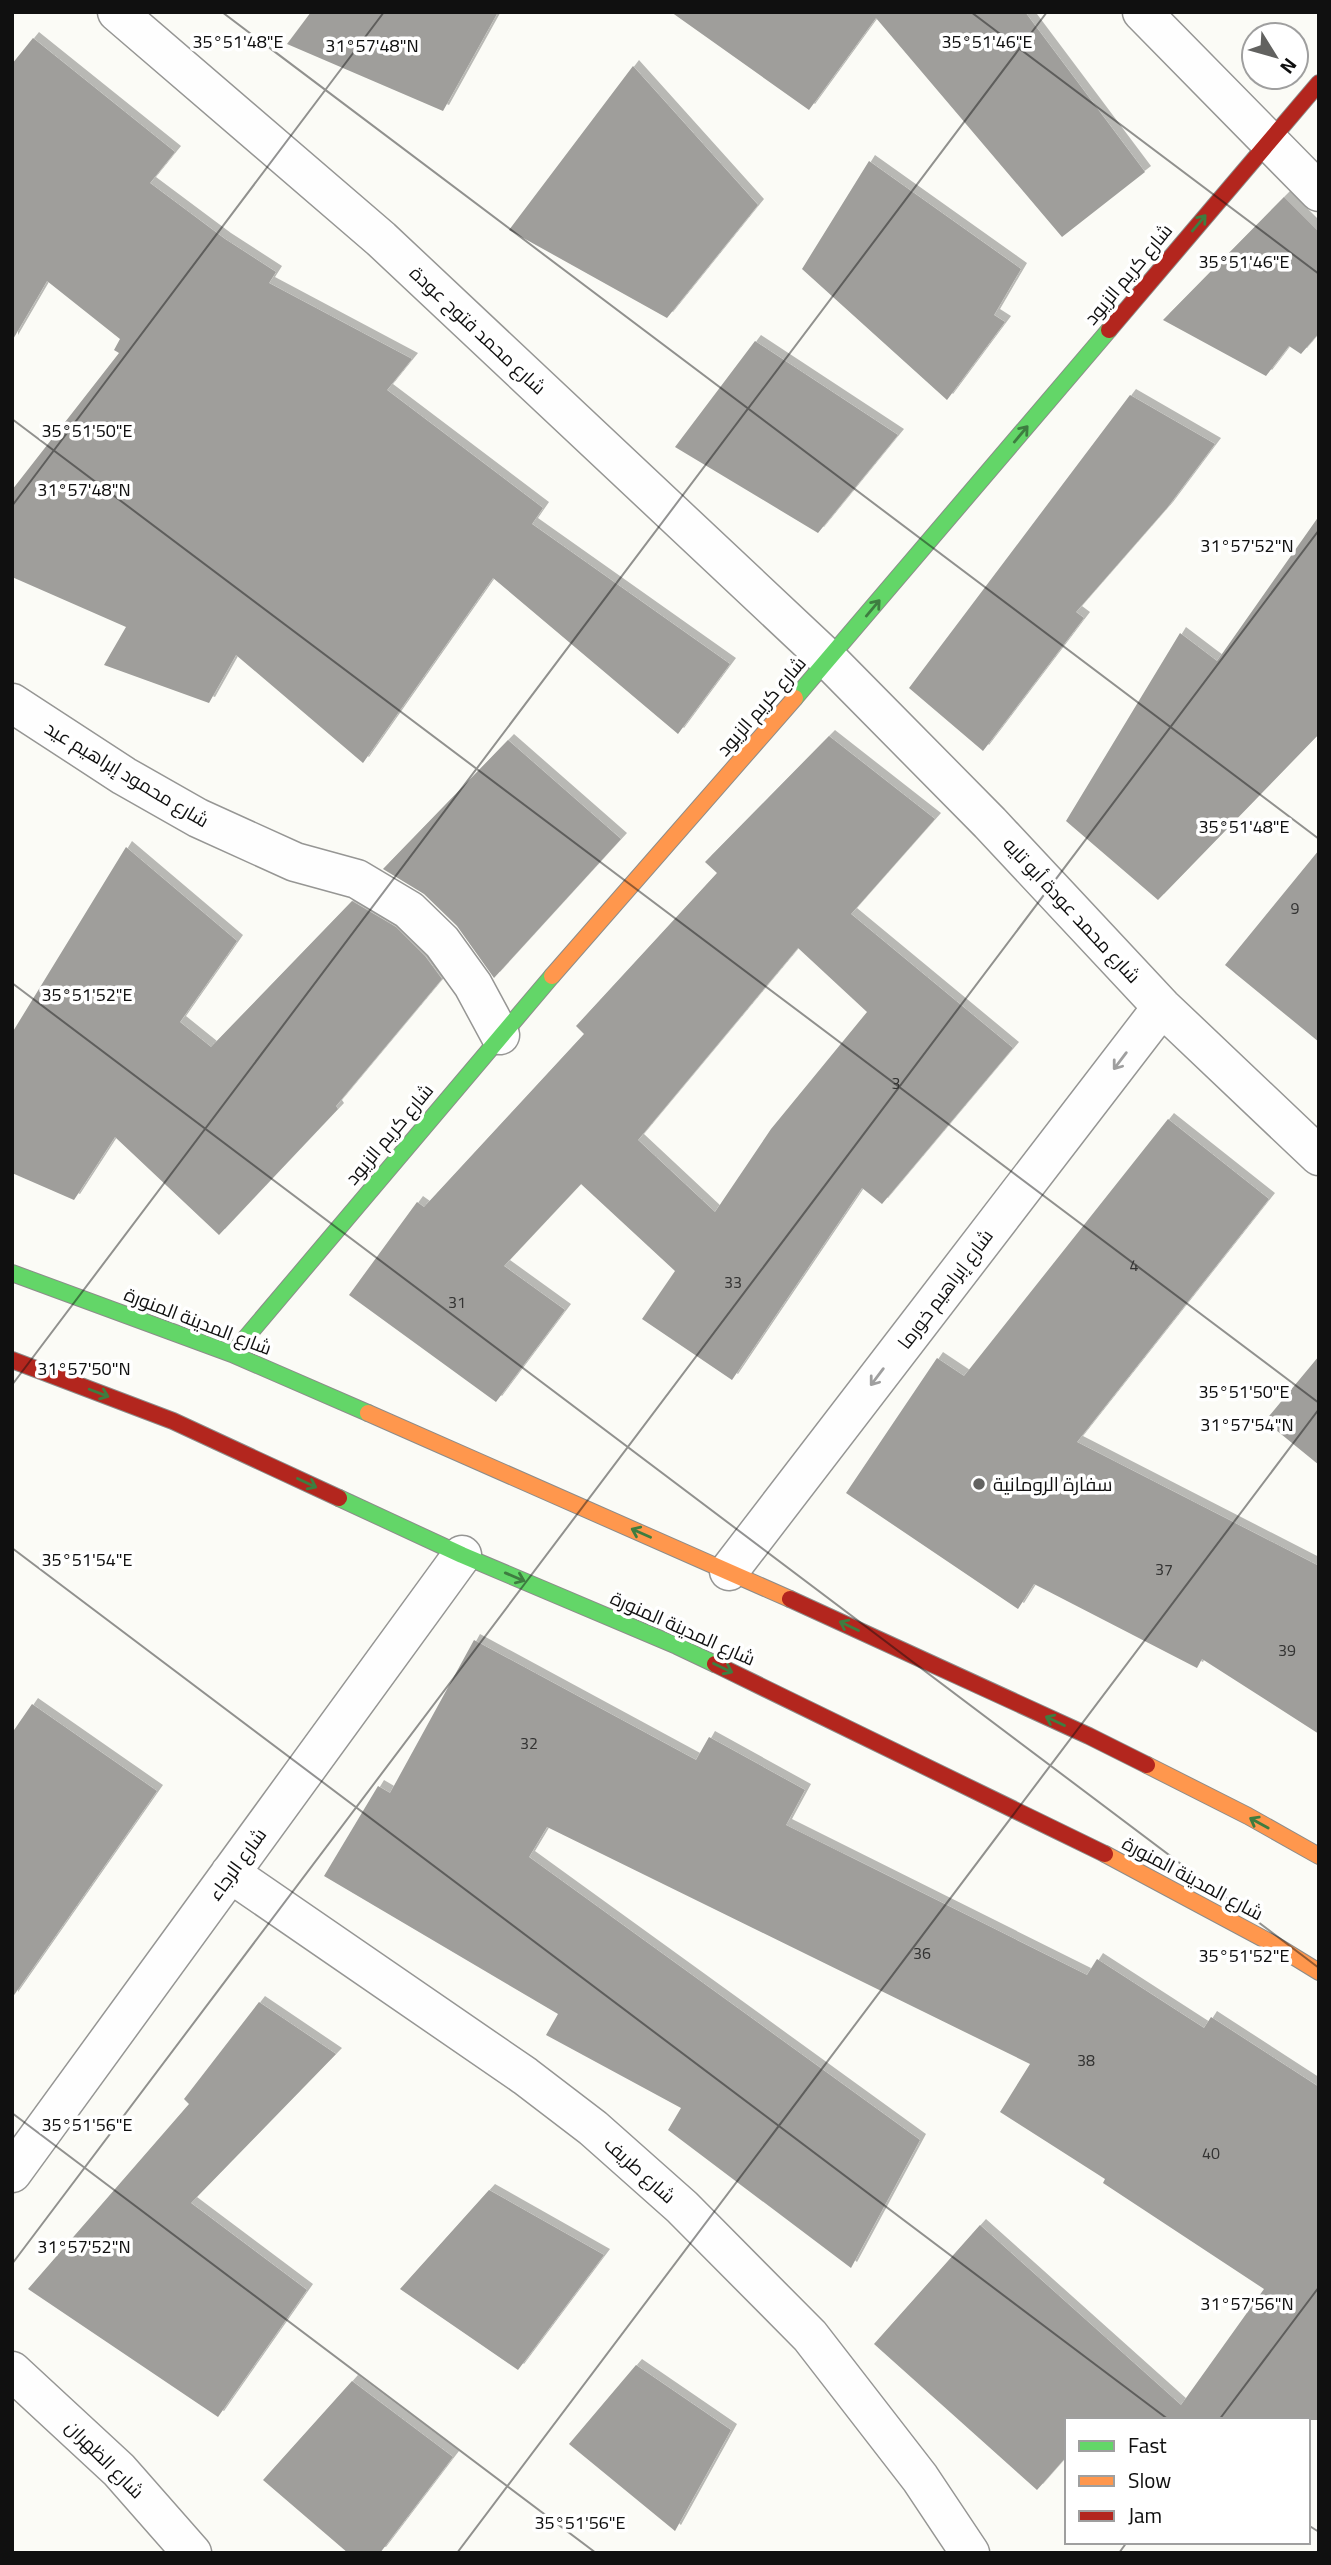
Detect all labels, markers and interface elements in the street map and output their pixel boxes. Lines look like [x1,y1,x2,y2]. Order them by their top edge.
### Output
north arrow [1240,21,1310,91]
text: 35°51'48"E [192,25,284,58]
text: 35°51'46"E [941,25,1033,58]
text: 31°57'48"N [325,29,419,62]
text: N [1270,50,1307,82]
one-way arrow [1191,214,1207,232]
street label: شارع كريم الزيود [1074,215,1182,333]
text: 35°51'46"E [1198,245,1290,278]
street label: شارع محمد فتوح عودة [401,256,555,404]
text: 35°51'50"E [41,414,133,447]
one-way arrow [1012,425,1028,443]
text: 31°57'48"N [37,473,131,506]
text: 31°57'52"N [1200,529,1294,562]
one-way arrow [866,599,881,617]
street label: شارع كريم الزيود [707,647,815,765]
street label: شارع محمود إبراهيم عيد [37,710,217,838]
text: 35°51'48"E [1198,810,1290,843]
street label: شارع محمد عودة أبو تايه [994,828,1150,992]
house number: 9 [1291,893,1300,923]
text: 35°51'52"E [41,978,133,1011]
one-way arrow [1113,1051,1128,1069]
house number: 3 [892,1068,900,1098]
street label: شارع كريم الزيود [335,1075,443,1193]
street label: شارع إبراهيم خورما [887,1221,1003,1357]
house number: 4 [1130,1250,1139,1280]
house number: 33 [724,1267,742,1297]
street label: شارع المدينة المنورة [119,1276,277,1366]
house number: 31 [448,1287,466,1317]
text: 31°57'50"N [37,1352,131,1385]
one-way arrow [870,1368,885,1386]
text: 35°51'50"E [1198,1375,1290,1408]
one-way arrow [87,1387,109,1400]
text: 31°57'54"N [1200,1408,1294,1441]
place label: سفارة الرومانية [993,1466,1113,1502]
marker: سفارة الرومانية [971,1476,987,1492]
one-way arrow [296,1477,318,1490]
one-way arrow [631,1525,653,1538]
text: 35°51'54"E [41,1543,133,1576]
house number: 37 [1155,1554,1173,1584]
one-way arrow [503,1571,525,1584]
street label: شارع المدينة المنورة [604,1580,762,1676]
one-way arrow [839,1619,860,1632]
house number: 39 [1278,1635,1296,1665]
one-way arrow [712,1662,733,1676]
one-way arrow [1045,1714,1067,1727]
house number: 32 [520,1728,538,1758]
one-way arrow [1249,1815,1270,1829]
street label: شارع الرجاء [198,1820,276,1908]
street label: شارع المدينة المنورة [1116,1825,1270,1931]
house number: 36 [913,1938,931,1968]
text: 35°51'52"E [1198,1939,1290,1972]
house number: 38 [1077,2045,1095,2075]
text: 35°51'56"E [41,2108,133,2141]
street label: شارع طريف [595,2127,685,2213]
house number: 40 [1202,2138,1220,2168]
text: 31°57'52"N [37,2230,131,2263]
text: 31°57'56"N [1200,2287,1294,2320]
street label: شارع الظهران [56,2410,154,2508]
legend [1065,2418,1310,2544]
text: Fast [1128,2426,1167,2465]
text: Slow [1128,2461,1171,2500]
text: Jam [1128,2496,1162,2535]
text: 35°51'56"E [534,2506,626,2539]

